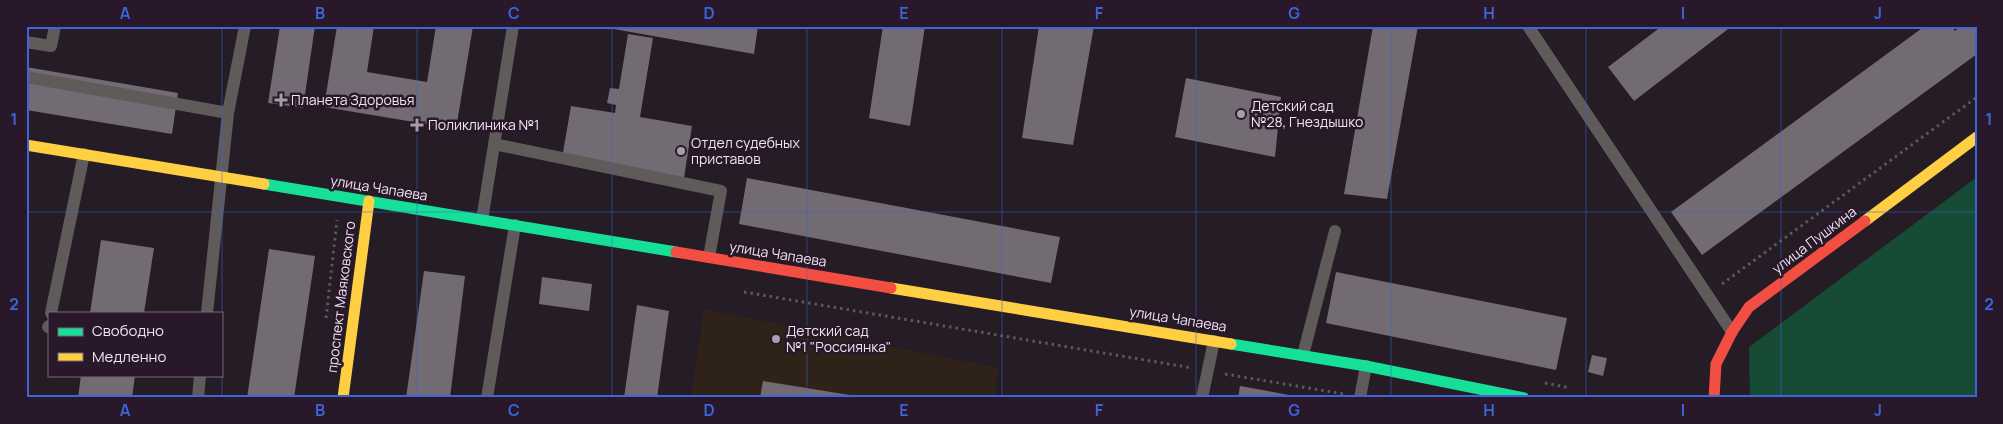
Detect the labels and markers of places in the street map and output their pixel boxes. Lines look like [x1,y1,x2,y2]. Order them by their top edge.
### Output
place label: Планета Здоровья [291,90,415,109]
marker: Планета Здоровья [275,94,287,106]
place label: Детский сад №28, Гнездышко [1251,96,1363,131]
marker: Детский сад №28, Гнездышко [1235,108,1247,120]
place label: Поликлиника №1 [428,115,540,134]
marker: Поликлиника №1 [410,118,424,132]
place label: Отдел судебных приставов [691,133,800,168]
marker: Отдел судебных приставов [675,145,687,157]
place label: Детский сад №1 "Россиянка" [786,321,891,356]
marker: Детский сад №1 "Россиянка" [770,333,782,345]

